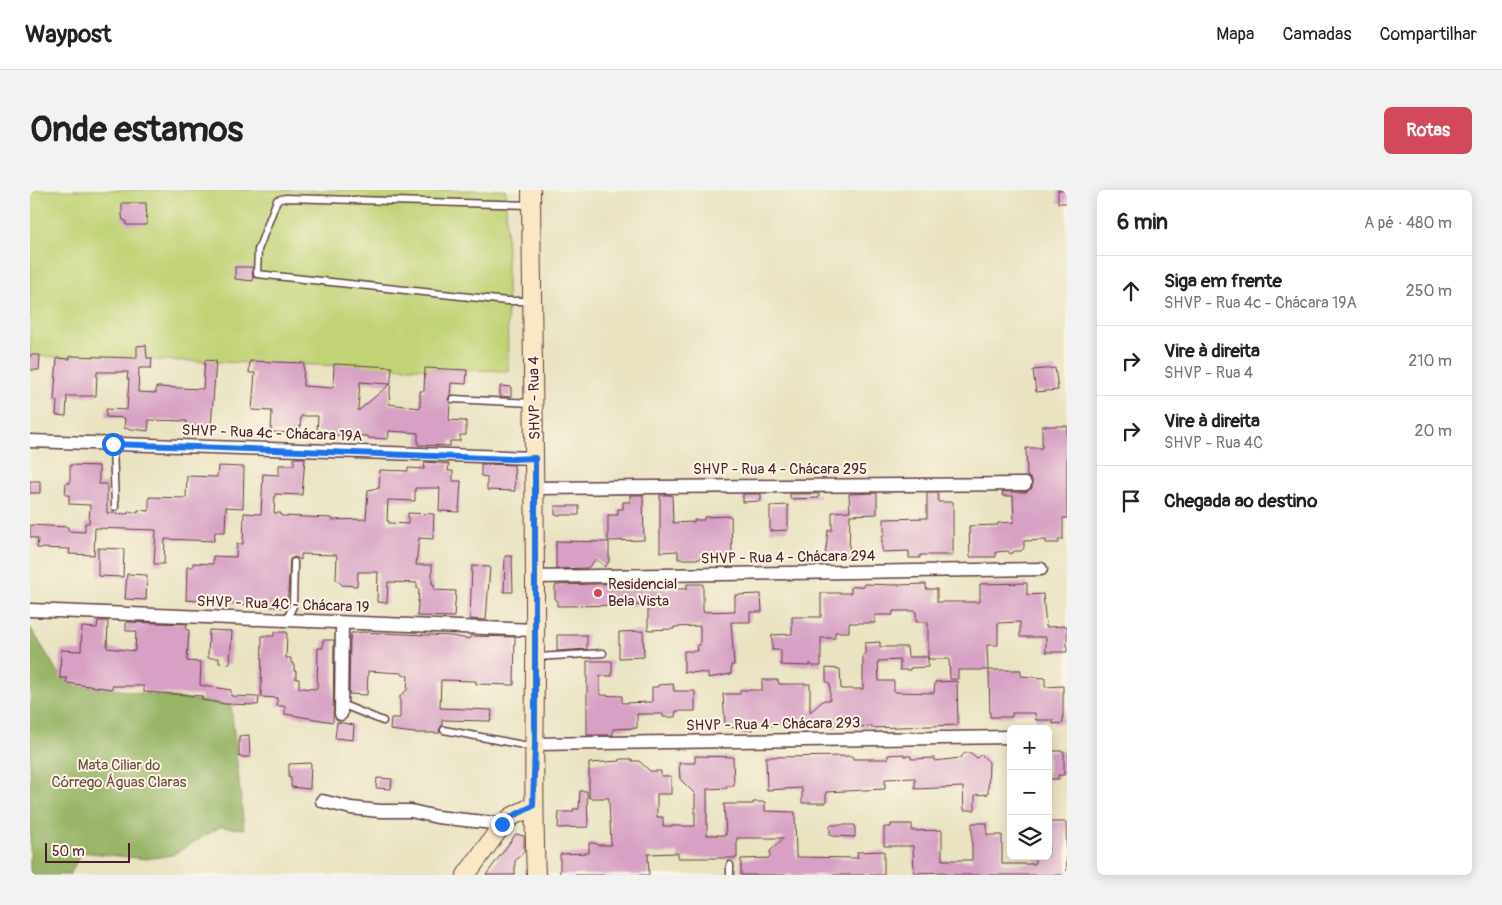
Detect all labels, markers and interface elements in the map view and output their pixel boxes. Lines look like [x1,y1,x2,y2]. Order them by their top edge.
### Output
text: Waypost [25,20,112,49]
text: Mapa [1216,23,1254,46]
text: Camadas [1282,23,1352,46]
text: Compartilhar [1380,23,1477,46]
button: Rotas [1384,107,1472,154]
text: Onde estamos [30,108,243,152]
text: 6 min [1117,209,1168,236]
text: A pé · 480 m [1364,213,1452,233]
text: Siga em frente [1164,269,1282,293]
icon: ahead [1117,277,1145,305]
text: 250 m [1406,281,1452,301]
text: SHVP - Rua 4c - Chácara 19A [1164,293,1357,313]
text: Vire à direita [1164,339,1260,363]
icon: right [1117,347,1145,375]
text: 210 m [1408,351,1452,371]
street label: SHVP - Rua 4 [524,356,545,440]
text: SHVP - Rua 4 [1164,363,1253,383]
text: Vire à direita [1164,409,1260,433]
icon: right [1117,417,1145,445]
street label: SHVP - Rua 4c - Chácara 19A [181,421,363,446]
text: 20 m [1414,421,1452,441]
route start [102,433,125,456]
text: SHVP - Rua 4C [1164,433,1263,453]
street label: SHVP - Rua 4 - Chácara 295 [693,460,867,479]
icon: arrive [1117,487,1145,515]
text: Chegada ao destino [1164,489,1317,513]
street label: SHVP - Rua 4 - Chácara 294 [700,546,876,569]
place label: Residencial Bela Vista [608,575,677,611]
marker: Residencial Bela Vista [592,587,604,599]
street label: SHVP - Rua 4C - Chácara 19 [196,592,370,617]
street label: SHVP - Rua 4 - Chácara 293 [686,713,860,736]
map controls [1007,725,1052,860]
button: + [1007,725,1052,770]
park label: Mata Ciliar do Córrego Águas Claras [51,756,187,792]
button: − [1007,770,1052,815]
route end [491,813,514,836]
button: layers [1007,815,1052,860]
scale bar [45,840,130,863]
text: 50 m [52,843,85,860]

